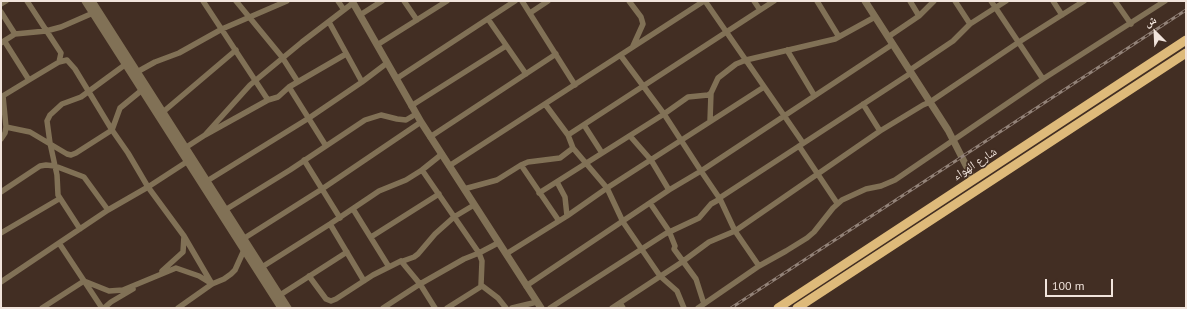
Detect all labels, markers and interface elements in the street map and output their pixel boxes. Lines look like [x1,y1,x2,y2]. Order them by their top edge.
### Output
north arrow [1135,12,1175,52]
text: ش [1142,12,1158,30]
street label: شارع الهواء [950,144,1000,184]
scale bar [1047,271,1115,297]
text: 100 m [1052,278,1085,293]

